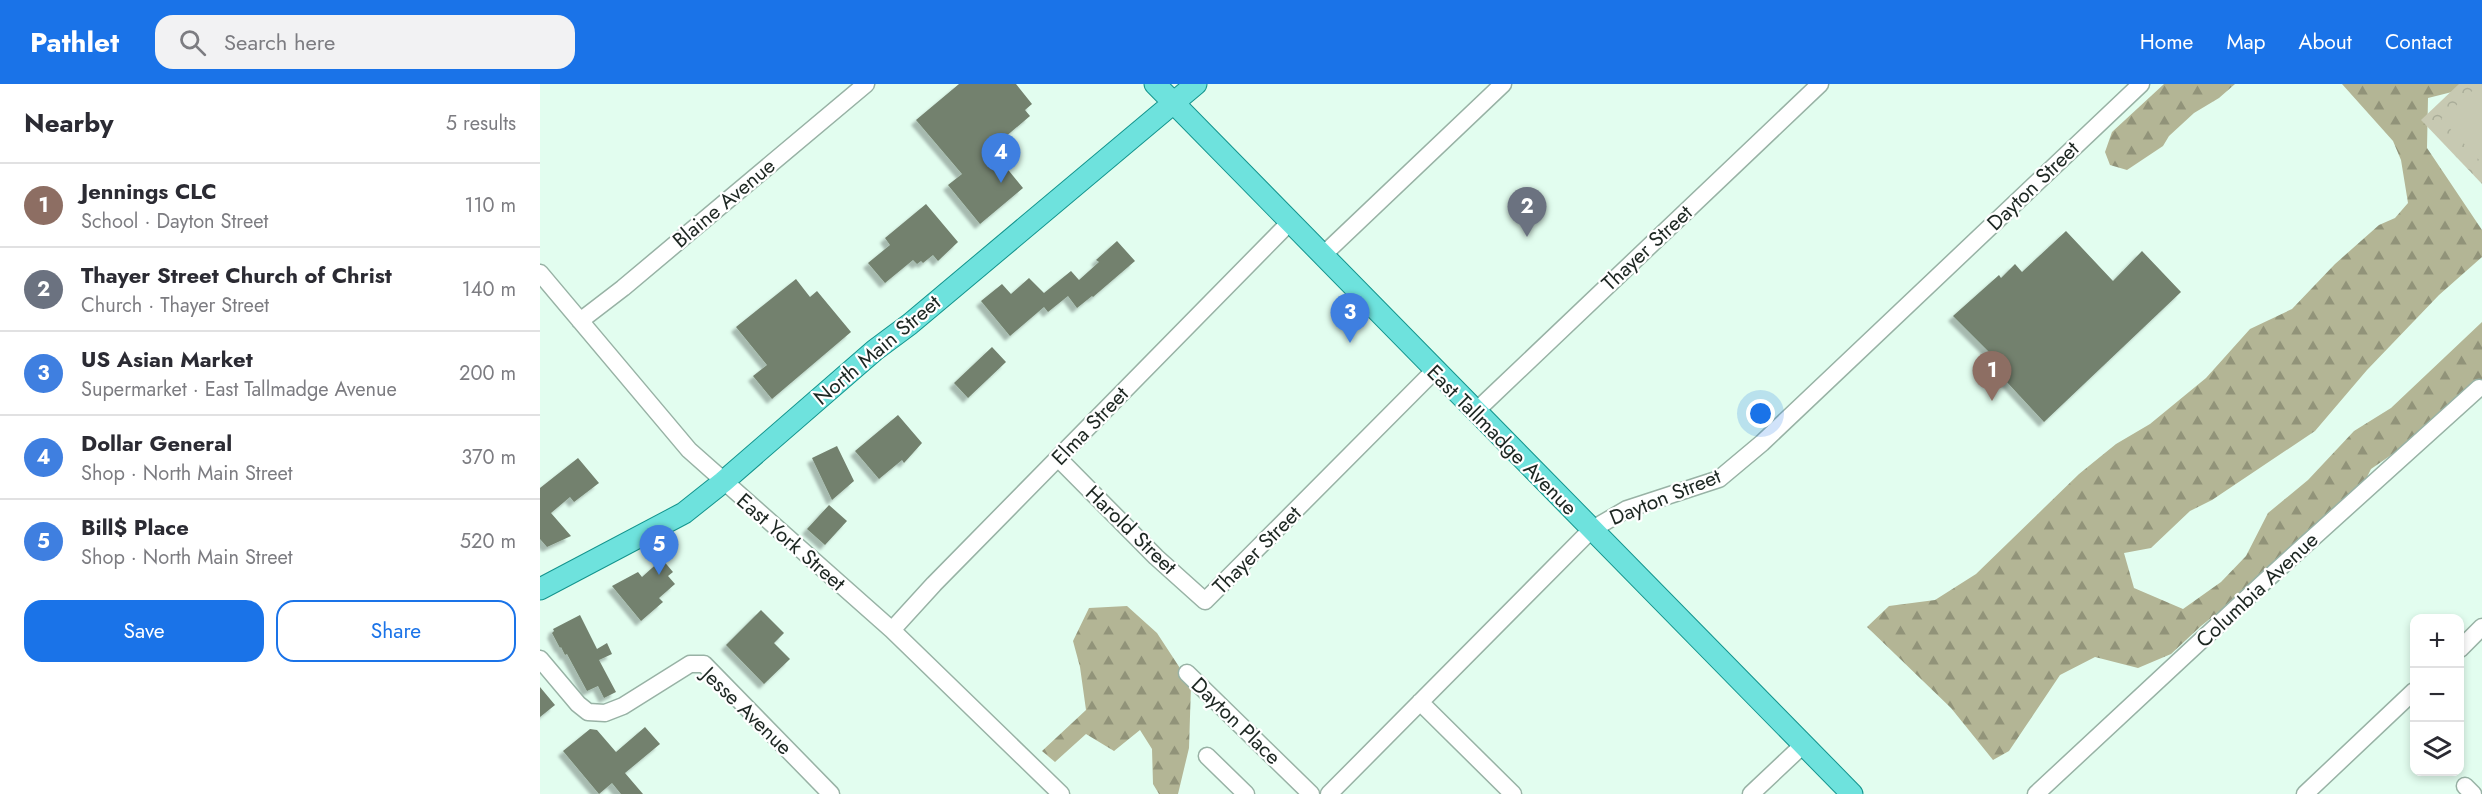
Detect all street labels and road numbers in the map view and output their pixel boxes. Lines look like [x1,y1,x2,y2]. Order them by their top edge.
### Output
street label: Dayton Street [1980,134,2086,238]
street label: Blaine Avenue [666,151,782,255]
street label: Thayer Street [1595,198,1699,298]
street label: North Main Street [807,288,947,412]
street label: East Tallmadge Avenue [1420,358,1584,522]
street label: Elma Street [1045,380,1135,472]
street label: Dayton Street [1605,461,1725,533]
street label: Harold Street [1079,479,1183,581]
street label: East York Street [730,486,852,598]
street label: Thayer Street [1206,499,1308,601]
street label: Columbia Avenue [2189,525,2325,655]
street label: Jesse Avenue [693,658,799,762]
street label: Dayton Place [1184,670,1288,772]

